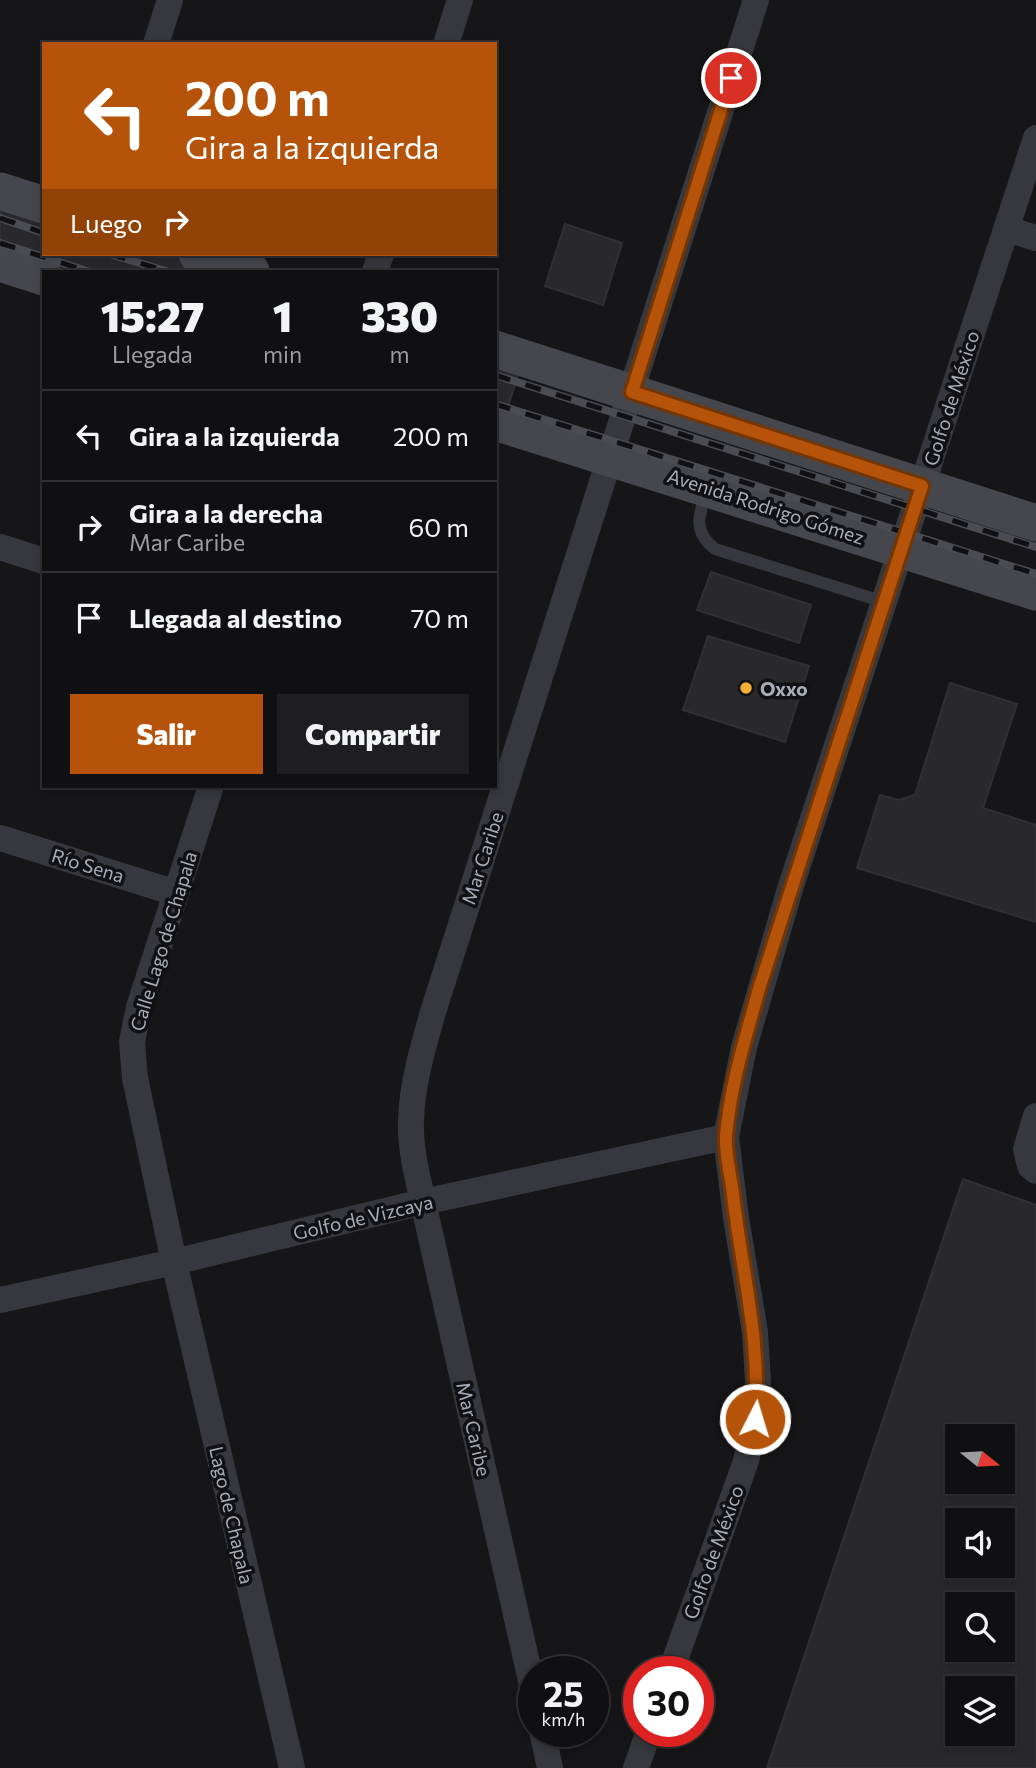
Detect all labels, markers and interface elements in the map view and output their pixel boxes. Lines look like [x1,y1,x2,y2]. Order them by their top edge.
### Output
pin [701,48,761,108]
icon: arrive [712,59,750,97]
text: 200 m [185,66,330,126]
icon: left [70,70,161,161]
text: Gira a la izquierda [185,126,439,166]
icon: right [157,203,195,241]
text: Luego [70,207,143,238]
text: 15:27 [101,289,204,341]
text: 1 [273,289,292,341]
text: 330 [361,289,438,341]
street label: Golfo de México [918,328,984,468]
text: Llegada [112,340,193,368]
text: min [263,340,302,368]
text: m [390,340,410,368]
icon: left [70,417,108,455]
text: Gira a la izquierda [129,420,340,451]
text: 200 m [393,420,469,451]
street label: Avenida Rodrigo Gómez [665,463,867,549]
text: Gira a la derecha [129,497,323,528]
icon: right [70,508,108,546]
text: 60 m [409,511,469,542]
text: Mar Caribe [129,528,245,556]
icon: arrive [70,599,108,637]
text: Llegada al destino [129,602,342,633]
text: 70 m [411,602,469,633]
place label: Oxxo [760,677,808,700]
marker: Oxxo [738,680,754,696]
button: Salir [70,694,263,774]
button: Compartir [277,694,469,774]
street label: Mar Caribe [456,809,508,907]
street label: Río Sena [49,843,127,887]
street label: Calle Lago de Chapala [125,848,201,1034]
street label: Golfo de Vizcaya [291,1190,435,1244]
street label: Mar Caribe [452,1380,496,1478]
position arrow [718,1382,792,1456]
north arrow [945,1424,1015,1494]
map controls [945,1424,1015,1746]
street label: Lago de Chapala [205,1444,259,1586]
street label: Golfo de México [678,1482,748,1622]
button: sound [945,1508,1015,1578]
button: search [945,1592,1015,1662]
speed limit sign: 30 [623,1656,714,1747]
text: 25 [543,1671,584,1714]
button: layers [945,1676,1015,1746]
text: km/h [542,1708,585,1730]

